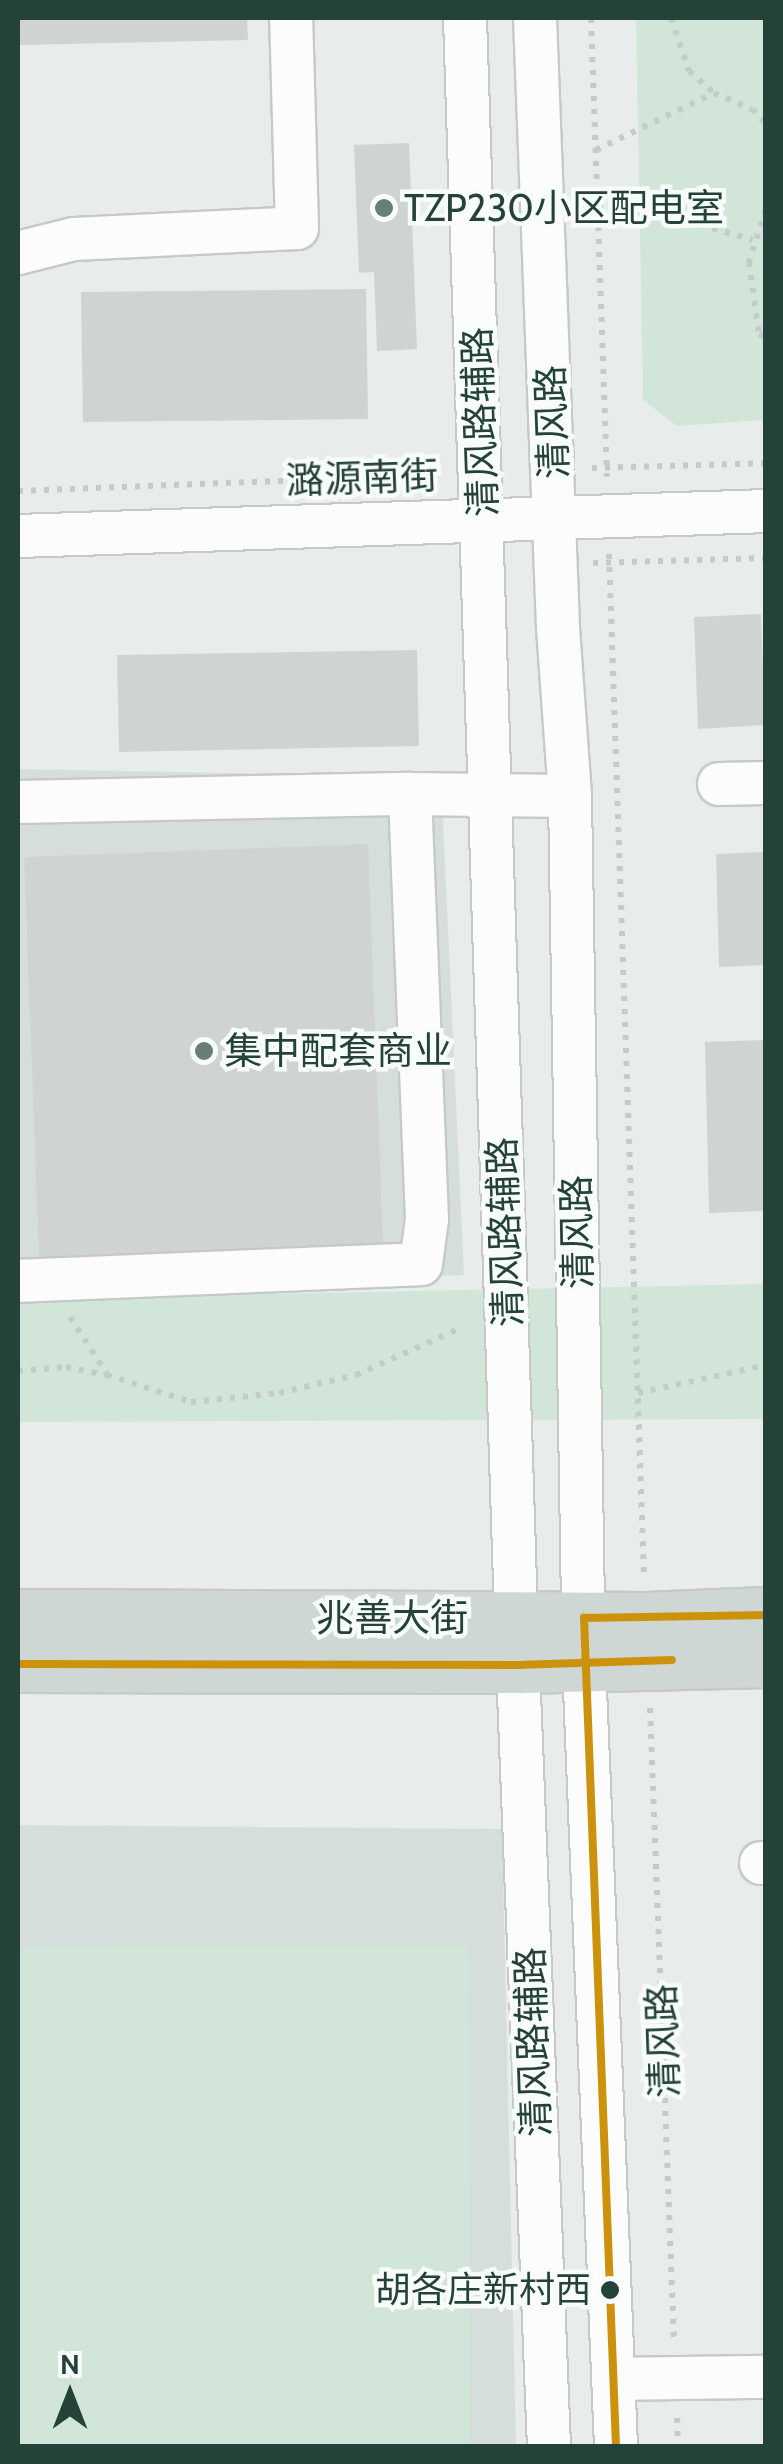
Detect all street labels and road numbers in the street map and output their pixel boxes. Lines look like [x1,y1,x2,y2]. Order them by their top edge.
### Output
street label: 清风路辅路 [454,326,506,518]
street label: 清风路 [527,364,577,480]
street label: 潞源南街 [285,453,439,503]
street label: 清风路辅路 [479,1136,531,1328]
street label: 清风路 [553,1175,601,1289]
street label: 兆善大街 [316,1595,468,1641]
street label: 清风路辅路 [507,1946,559,2138]
street label: 清风路 [638,1983,688,2099]

